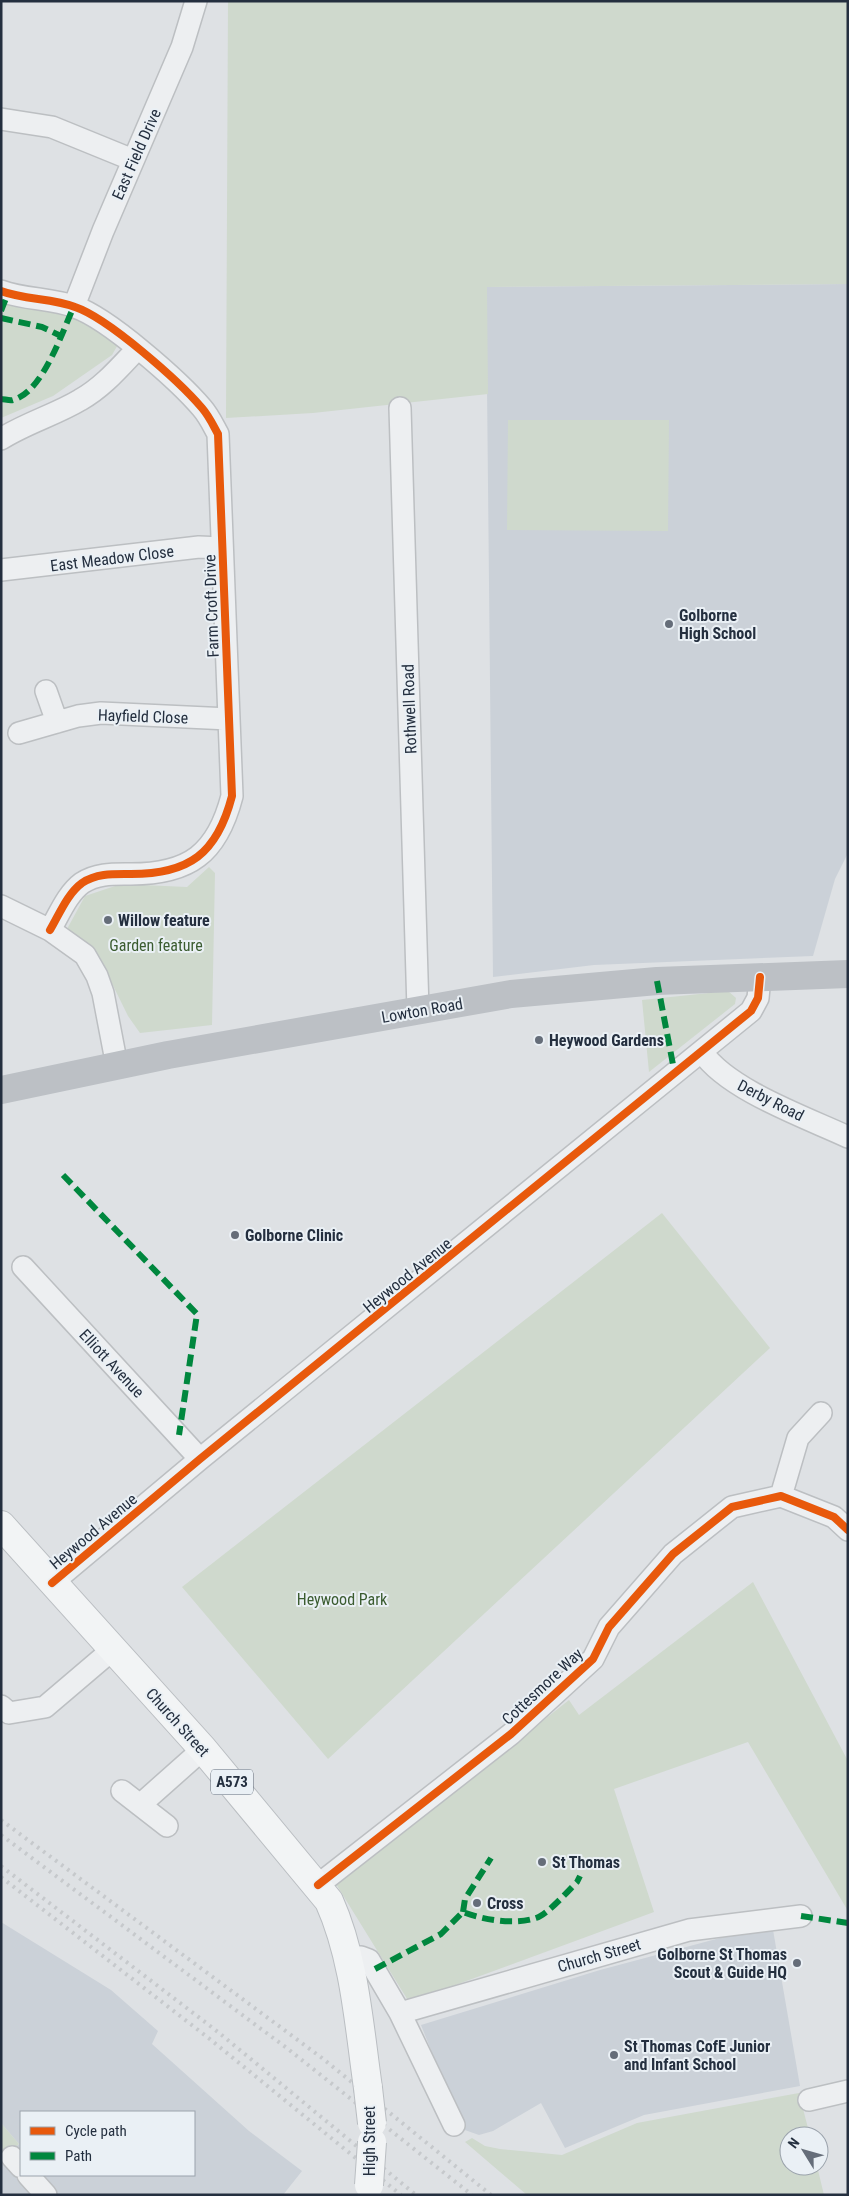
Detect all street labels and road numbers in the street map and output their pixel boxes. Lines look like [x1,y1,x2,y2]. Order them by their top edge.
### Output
street label: East Field Drive [108,106,165,203]
street label: East Meadow Close [49,541,175,575]
street label: Farm Croft Drive [200,554,223,658]
street label: Rothwell Road [398,664,421,754]
street label: Hayfield Close [98,705,188,728]
street label: Lowton Road [380,994,464,1027]
street label: Derby Road [734,1076,807,1125]
street label: Heywood Avenue [359,1234,455,1317]
street label: Elliott Avenue [75,1325,148,1401]
street label: Heywood Avenue [46,1489,141,1573]
street label: Cottesmore Way [498,1644,587,1729]
street label: Church Street [142,1684,213,1761]
road number: A573 [211,1770,253,1794]
street label: Church Street [555,1934,643,1976]
street label: High Street [360,2106,379,2176]

